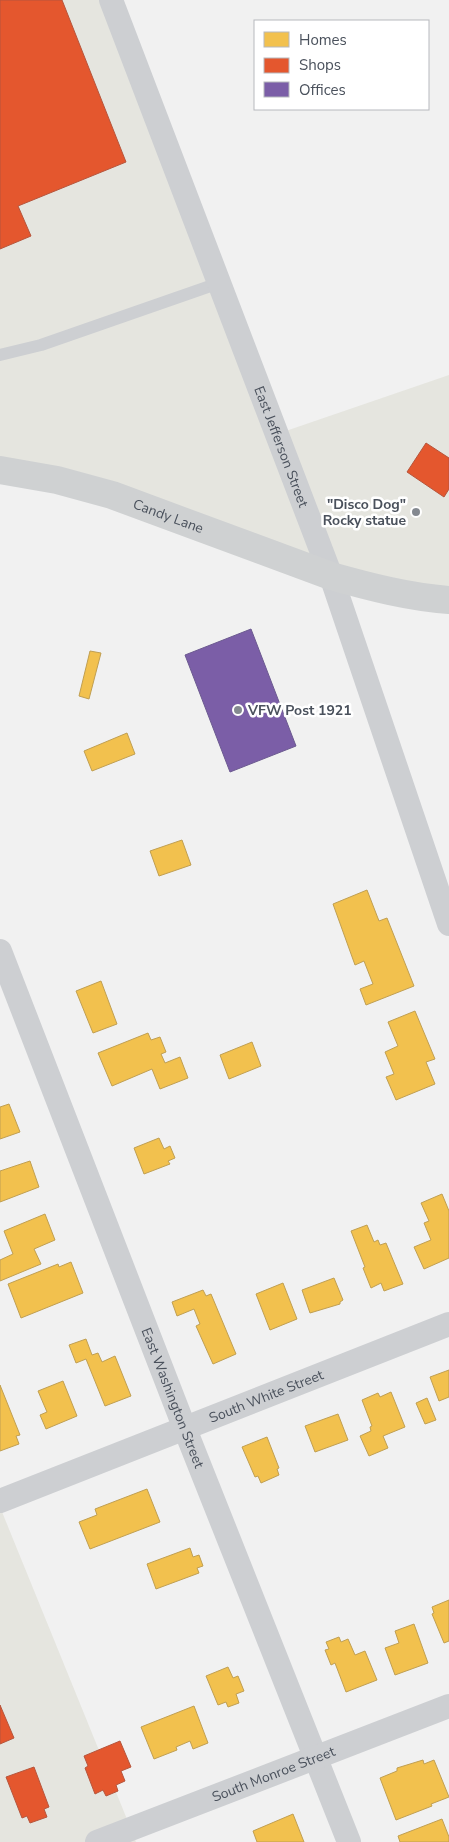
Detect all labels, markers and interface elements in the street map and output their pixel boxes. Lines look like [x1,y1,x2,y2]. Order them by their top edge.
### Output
legend [254,20,429,110]
text: Homes [299,30,347,50]
text: Shops [299,55,341,75]
text: Offices [299,80,346,100]
street label: East Jefferson Street [249,383,313,510]
street label: Candy Lane [130,495,206,538]
place label: "Disco Dog" Rocky statue [323,495,406,530]
marker: "Disco Dog" Rocky statue [410,506,422,518]
place label: VFW Post 1921 [247,701,352,720]
marker: VFW Post 1921 [232,704,244,716]
street label: East Washington Street [137,1325,209,1471]
street label: South White Street [206,1365,326,1428]
street label: South Monroe Street [209,1742,338,1807]

